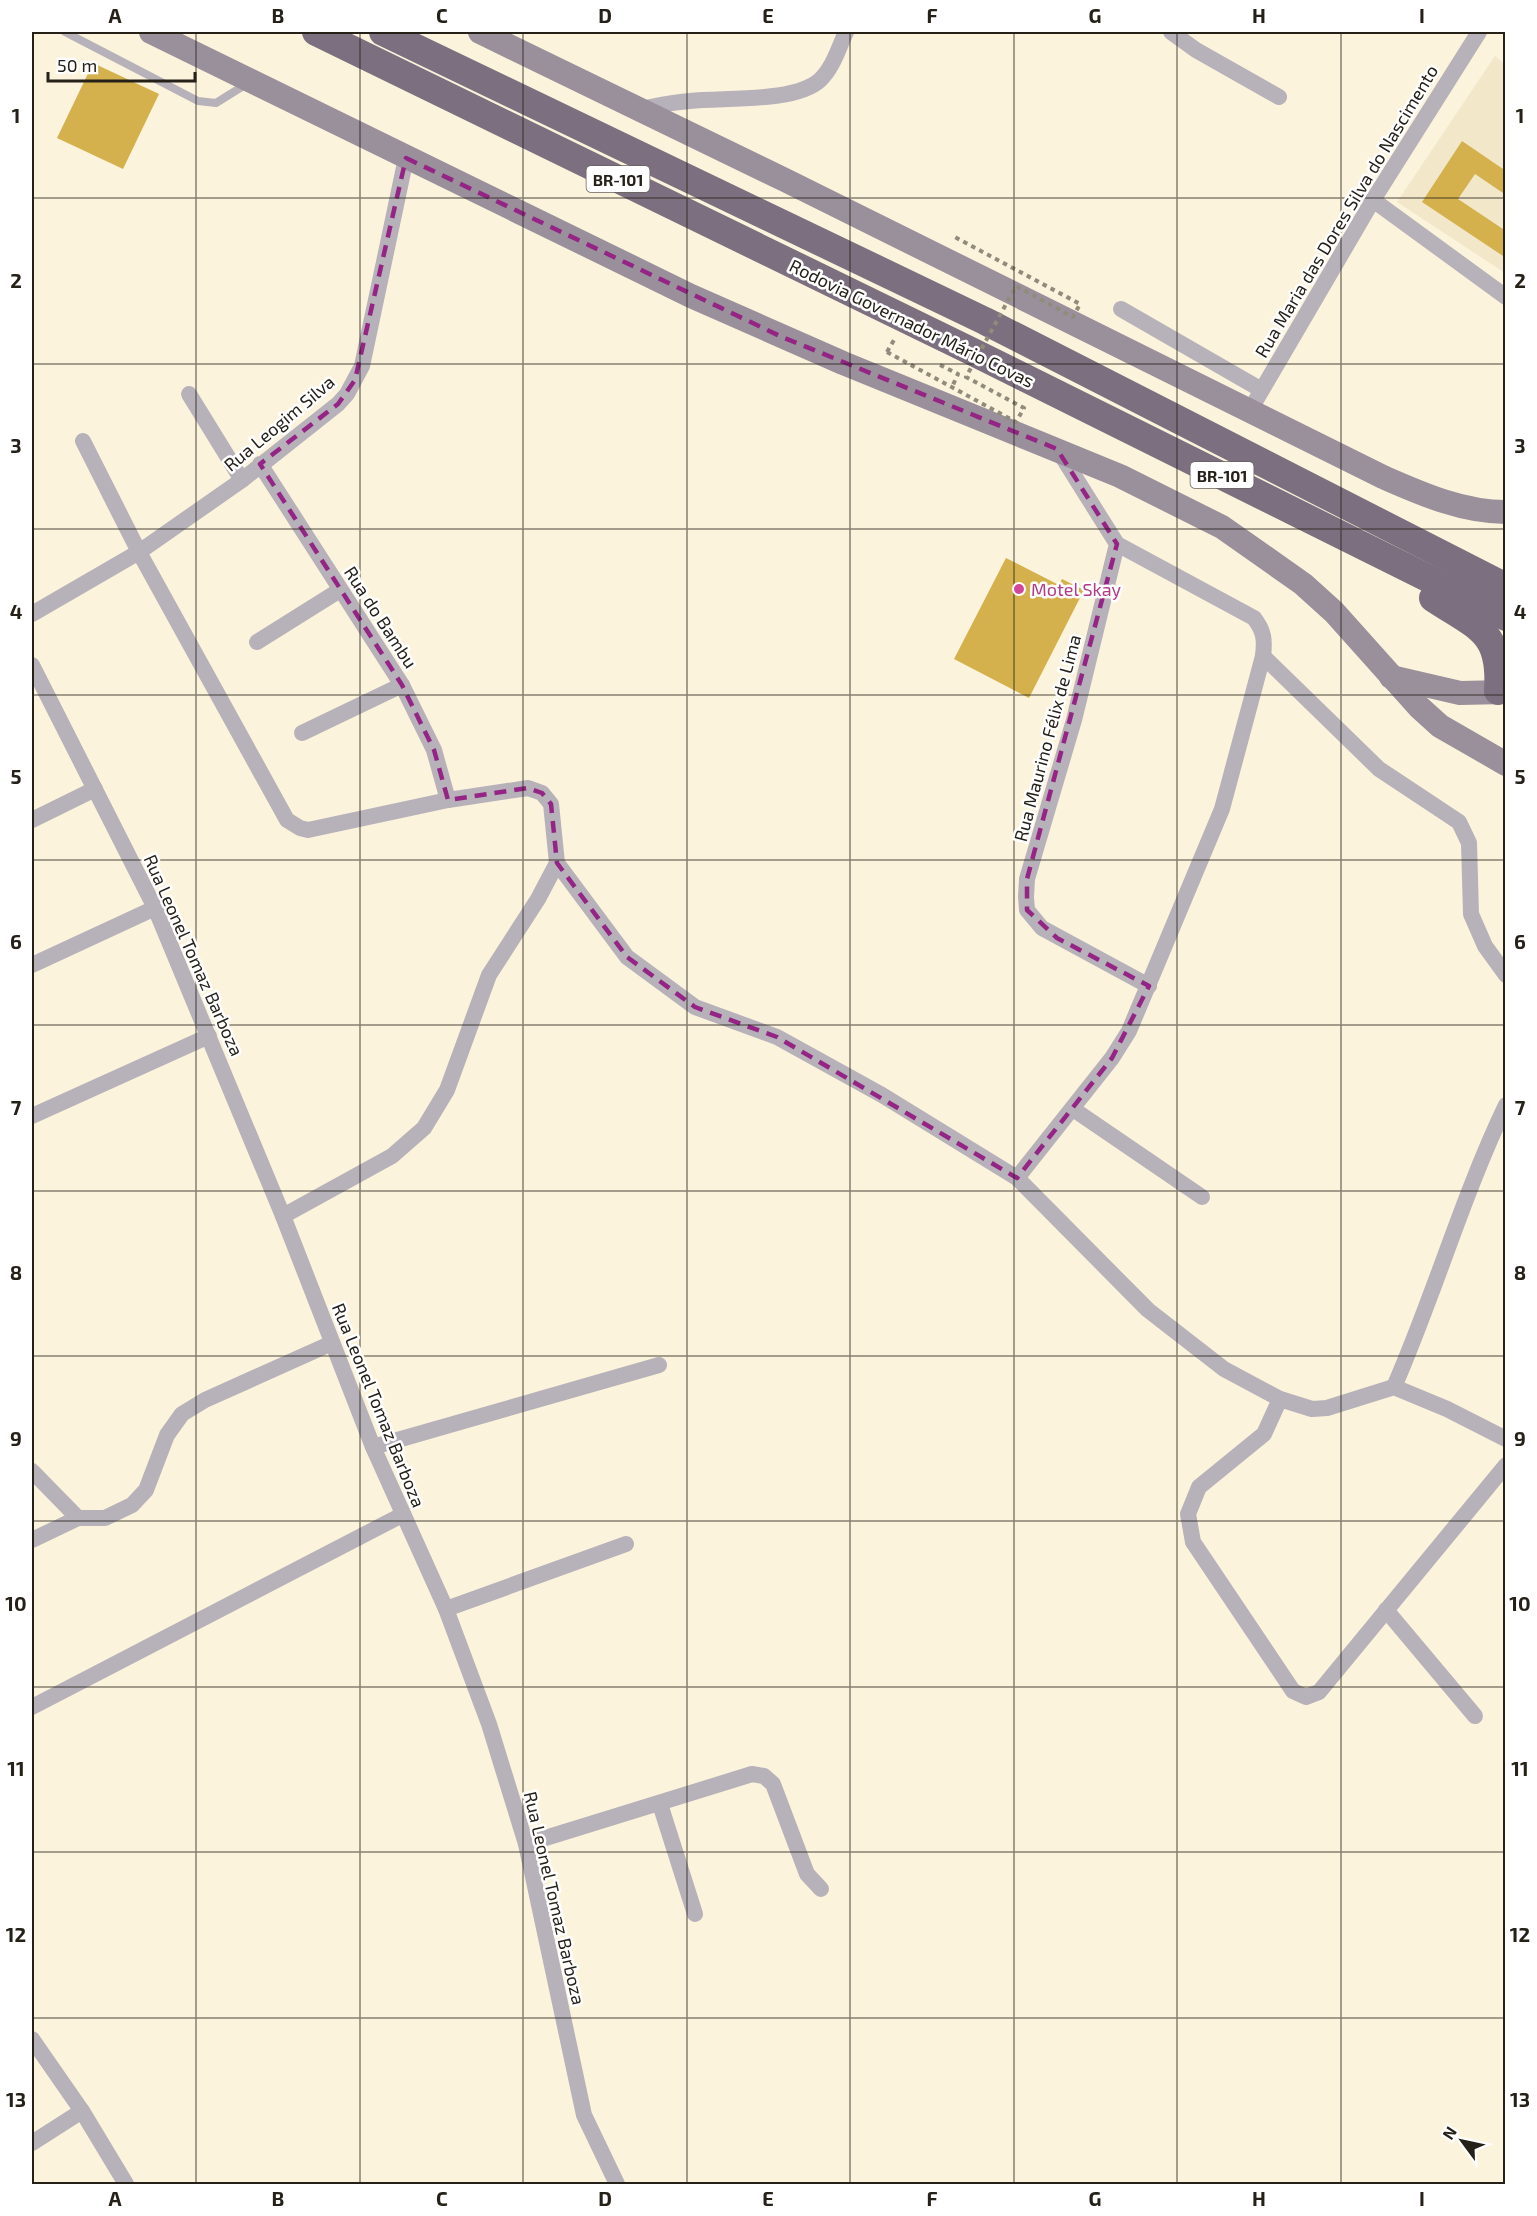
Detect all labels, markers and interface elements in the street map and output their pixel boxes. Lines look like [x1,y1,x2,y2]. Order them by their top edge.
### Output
text: A [108,3,122,27]
text: B [272,3,284,27]
text: C [436,3,448,27]
text: D [598,3,612,27]
text: E [762,3,774,27]
text: F [926,3,938,27]
text: G [1089,3,1101,27]
text: H [1252,3,1266,27]
text: I [1419,3,1425,27]
scale bar [48,45,195,83]
text: 50 m [57,54,97,76]
street label: Rua Maria das Dores Silva do Nascimento [1250,61,1442,361]
text: 1 [12,103,20,127]
text: 1 [1516,103,1524,127]
road number: BR-101 [586,166,650,192]
street label: Rodovia Governador Mário Covas [786,254,1038,392]
text: 2 [10,268,22,292]
text: 2 [1514,268,1526,292]
street label: Rua Leogim Silva [219,370,339,476]
text: 3 [10,433,22,457]
text: 3 [1514,433,1526,457]
road number: BR-101 [1190,462,1254,488]
street label: Rua do Bambu [340,562,422,672]
place label: Motel Skay [1031,578,1122,600]
marker: Motel Skay [1012,582,1026,596]
text: 4 [10,599,23,623]
text: 4 [1514,599,1527,623]
street label: Rua Maurino Félix de Lima [1009,632,1085,844]
text: 5 [10,764,22,788]
text: 5 [1514,764,1526,788]
street label: Rua Leonel Tomaz Barboza [140,851,248,1059]
text: 6 [10,929,22,953]
text: 6 [1514,929,1526,953]
text: 7 [11,1095,22,1119]
text: 7 [1515,1095,1526,1119]
text: 8 [10,1260,22,1284]
text: 8 [1514,1260,1526,1284]
street label: Rua Leonel Tomaz Barboza [328,1300,430,1510]
text: 9 [10,1426,22,1450]
text: 9 [1514,1426,1526,1450]
text: 10 [5,1591,27,1615]
text: 10 [1509,1591,1531,1615]
text: 11 [7,1756,25,1780]
text: 11 [1511,1756,1529,1780]
street label: Rua Leonel Tomaz Barboza [520,1789,590,2007]
text: 12 [6,1922,26,1946]
text: 12 [1510,1922,1530,1946]
text: 13 [6,2087,26,2111]
text: 13 [1510,2087,1530,2111]
north arrow [1432,2111,1492,2171]
text: N [1438,2123,1460,2143]
text: A [108,2186,122,2210]
text: B [272,2186,284,2210]
text: C [436,2186,448,2210]
text: D [598,2186,612,2210]
text: E [762,2186,774,2210]
text: F [926,2186,938,2210]
text: G [1089,2186,1101,2210]
text: H [1252,2186,1266,2210]
text: I [1419,2186,1425,2210]

